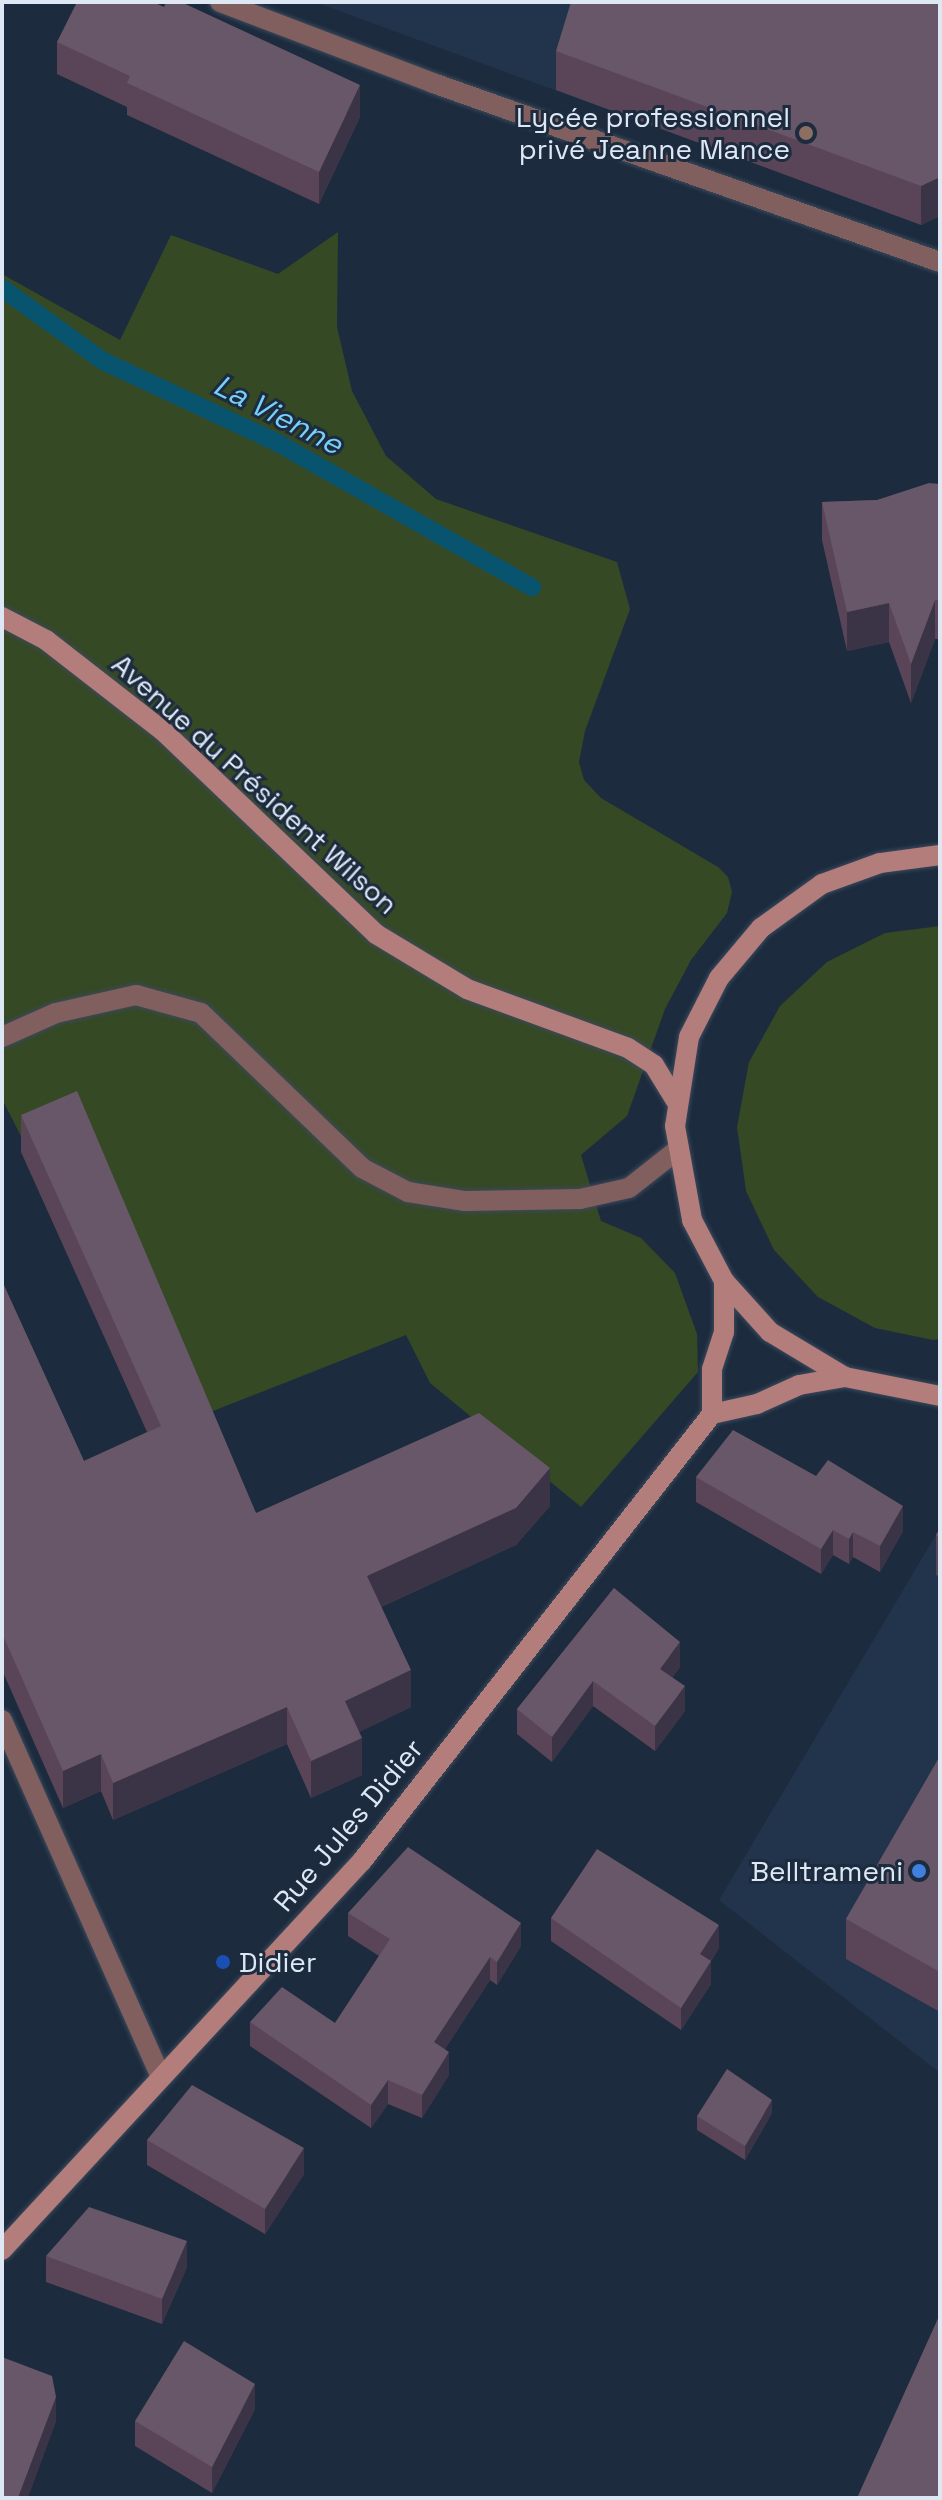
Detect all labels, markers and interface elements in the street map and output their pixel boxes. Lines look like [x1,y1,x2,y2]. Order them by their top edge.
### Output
place label: Lycée professionnel privé Jeanne Mance [516,100,790,166]
marker: Lycée professionnel privé Jeanne Mance [797,124,815,142]
water label: La Vienne [208,367,348,463]
street label: Avenue du Président Wilson [105,647,405,921]
street label: Rue Jules Didier [266,1732,430,1918]
place label: Belltrameni [750,1854,903,1888]
marker: Belltrameni [910,1862,928,1880]
place label: Didier [239,1945,316,1979]
marker: Didier [214,1953,232,1971]

